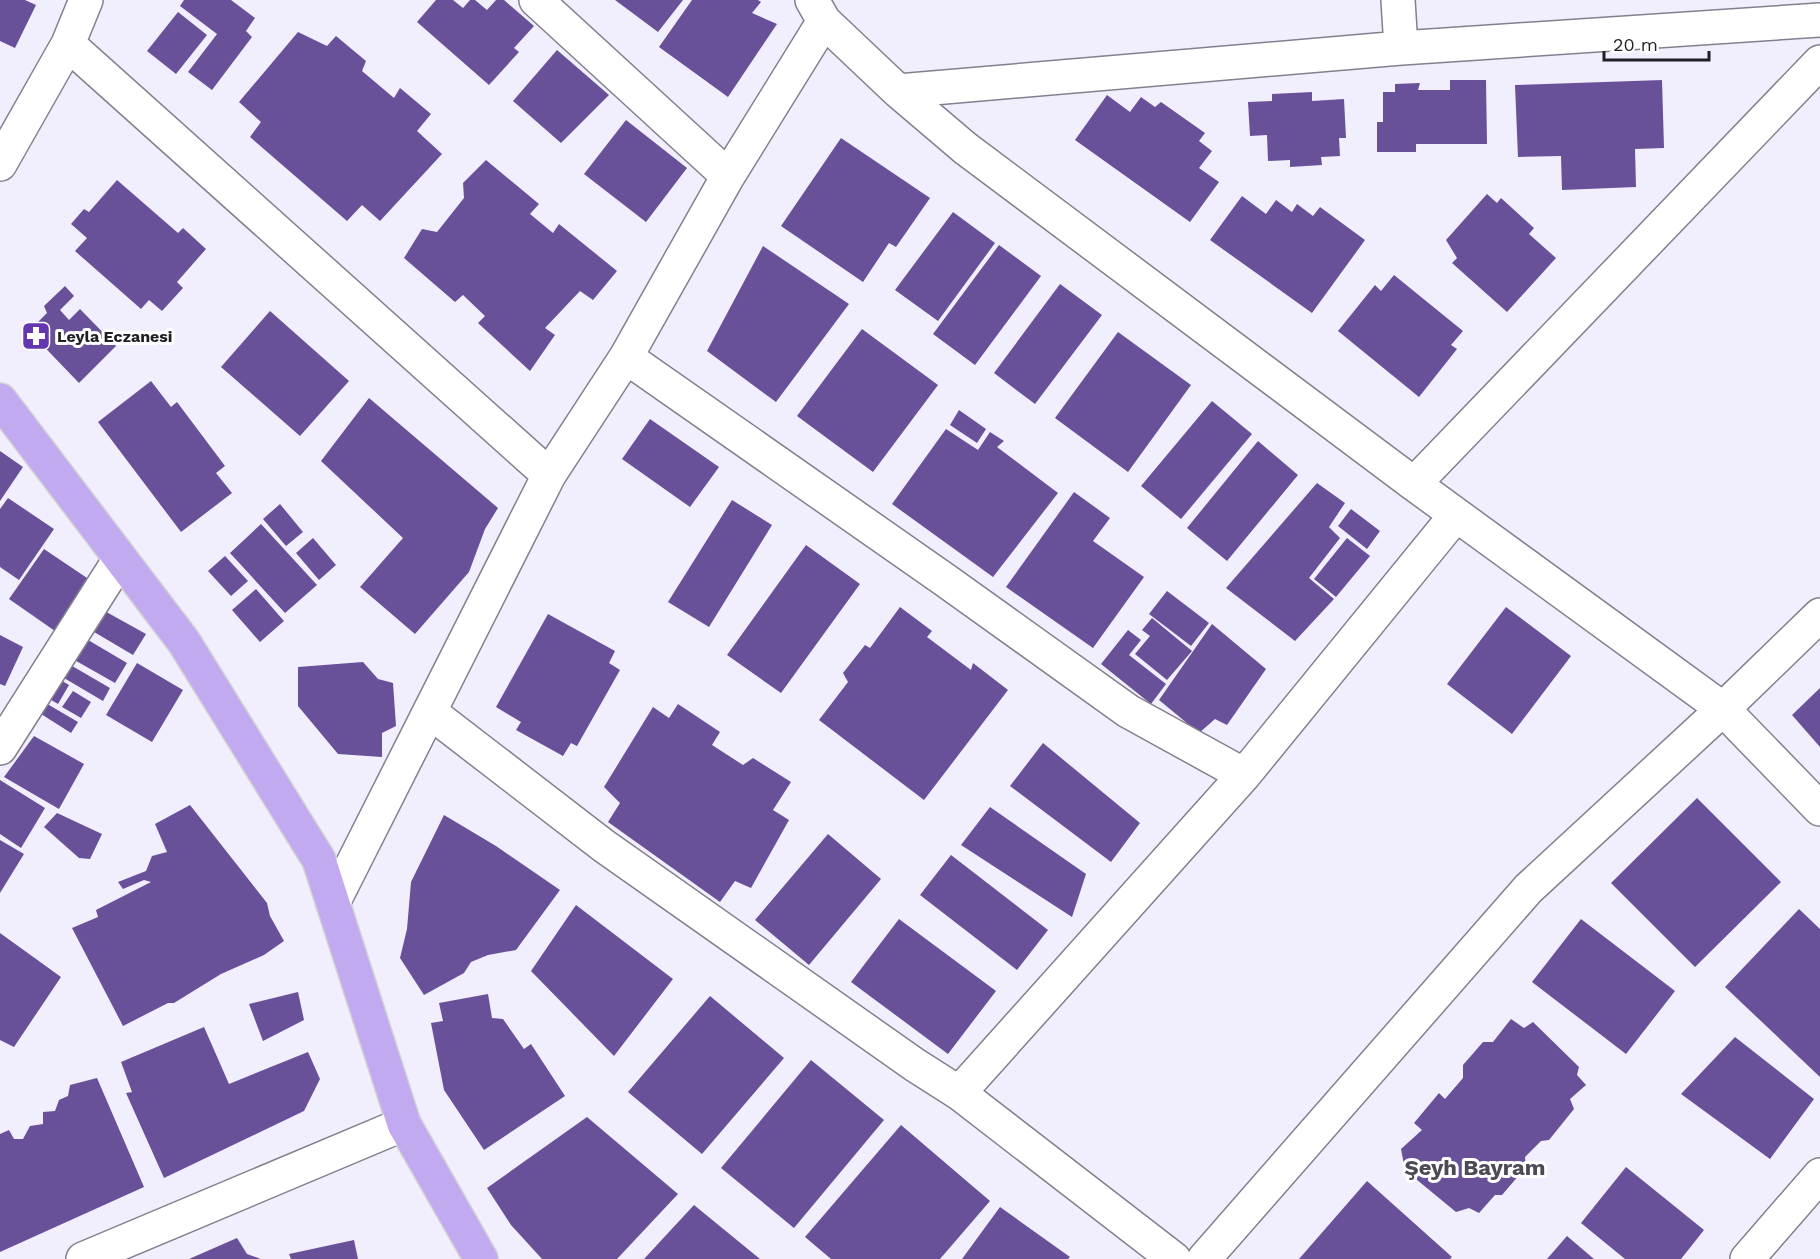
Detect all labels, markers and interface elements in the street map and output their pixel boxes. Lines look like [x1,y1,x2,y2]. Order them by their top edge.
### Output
scale bar [1604,24,1709,62]
text: 20 m [1613,34,1658,55]
pharmacy icon: Leyla Eczanesi [20,320,52,352]
place label: Leyla Eczanesi [57,327,173,346]
district label: Şeyh Bayram [1404,1155,1546,1180]

